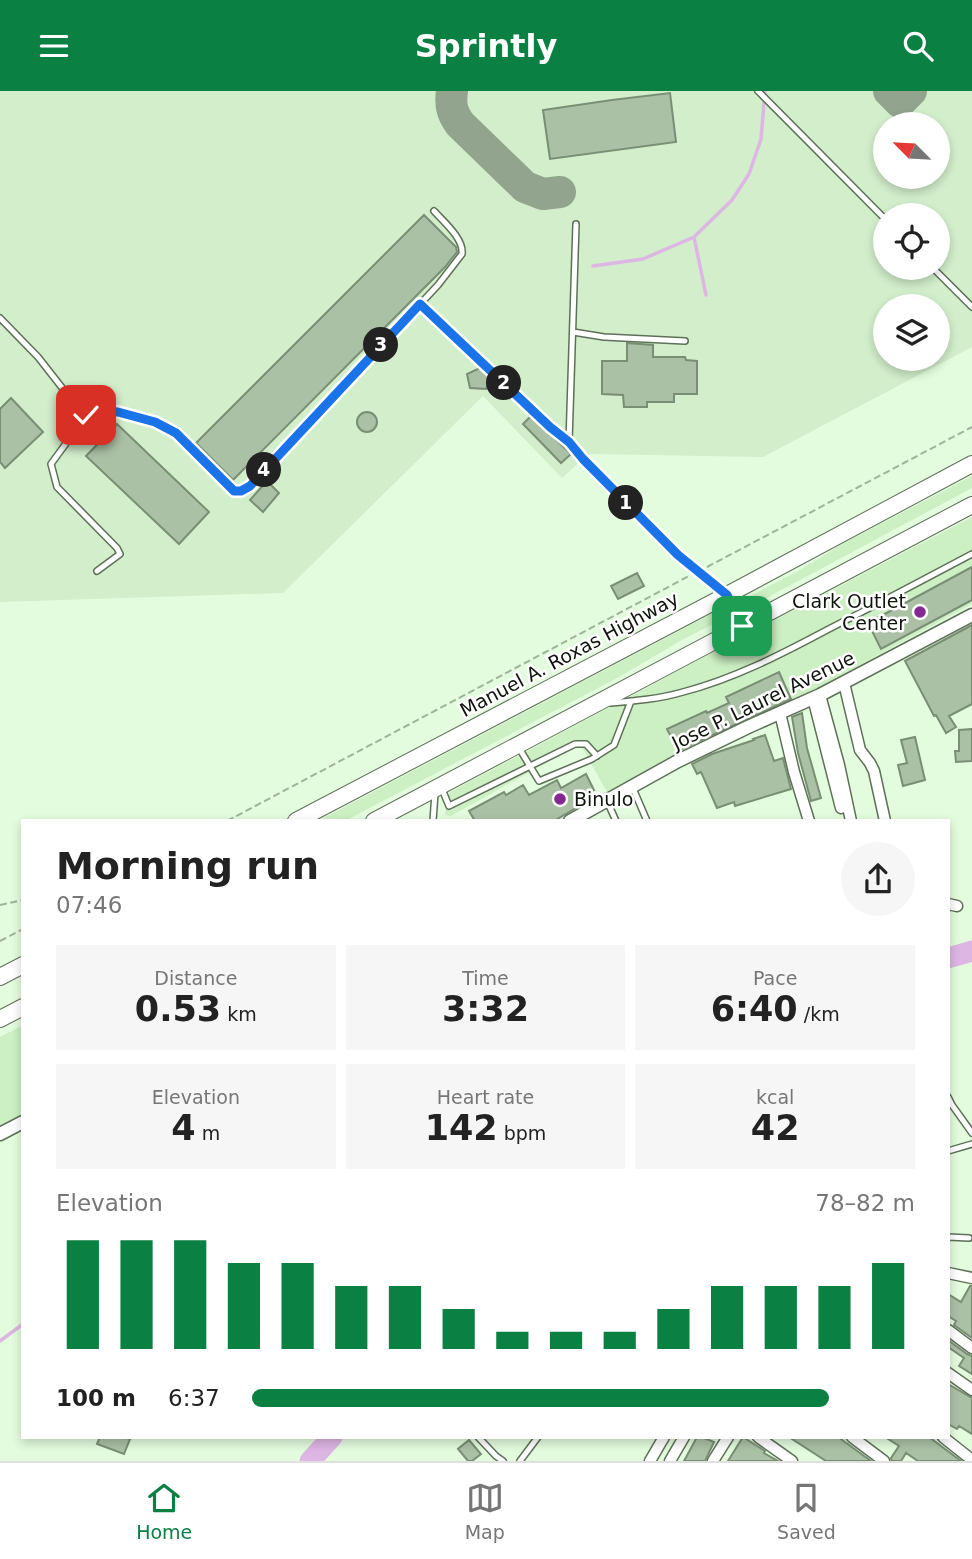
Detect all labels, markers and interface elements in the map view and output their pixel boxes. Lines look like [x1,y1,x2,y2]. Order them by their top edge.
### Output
icon: menu [35,27,73,65]
text: Sprintly [415,27,557,65]
icon: search [899,27,937,65]
north arrow [873,112,950,189]
map controls [873,112,950,371]
button: locate [873,203,950,280]
button: layers [873,294,950,371]
pin: 3 [364,327,398,363]
text: 3 [374,333,387,355]
pin: 2 [486,365,522,401]
text: 2 [497,371,510,393]
pin [56,385,116,445]
icon: check [67,396,105,434]
pin: 4 [246,453,282,487]
text: 4 [257,458,270,480]
pin: 1 [608,485,644,521]
text: 1 [619,491,632,513]
street label: Manuel A. Roxas Highway [456,587,682,721]
place label: Clark Outlet Center [792,590,906,634]
pin [712,596,772,656]
marker: Clark Outlet Center [912,604,928,620]
icon: arrive [723,607,761,645]
street label: Jose P. Laurel Avenue [667,646,858,754]
place label: Binulo [574,788,633,810]
marker: Binulo [552,791,568,807]
button: share [841,842,915,916]
text: Morning run [56,844,319,888]
text: 07:46 [56,892,122,918]
text: Distance [154,967,237,989]
text: Time [462,967,509,989]
text: Pace [753,967,797,989]
text: 0.53 [135,989,221,1029]
text: 3:32 [442,989,529,1029]
text: 6:40 [711,989,798,1029]
text: km [221,1003,257,1025]
text: /km [798,1003,840,1025]
text: Elevation [152,1086,240,1108]
text: Heart rate [437,1086,534,1108]
text: kcal [756,1086,794,1108]
text: 4 [171,1108,196,1148]
text: 142 [425,1108,498,1148]
text: 42 [751,1108,800,1148]
text: m [196,1122,220,1144]
text: bpm [498,1122,546,1144]
text: Elevation [56,1190,163,1216]
text: 78–82 m [815,1190,915,1216]
text: 100 m [56,1385,136,1411]
text: 6:37 [168,1385,220,1411]
tab: Home [136,1479,192,1543]
tab: Map [465,1479,505,1543]
tab: Saved [777,1479,836,1543]

